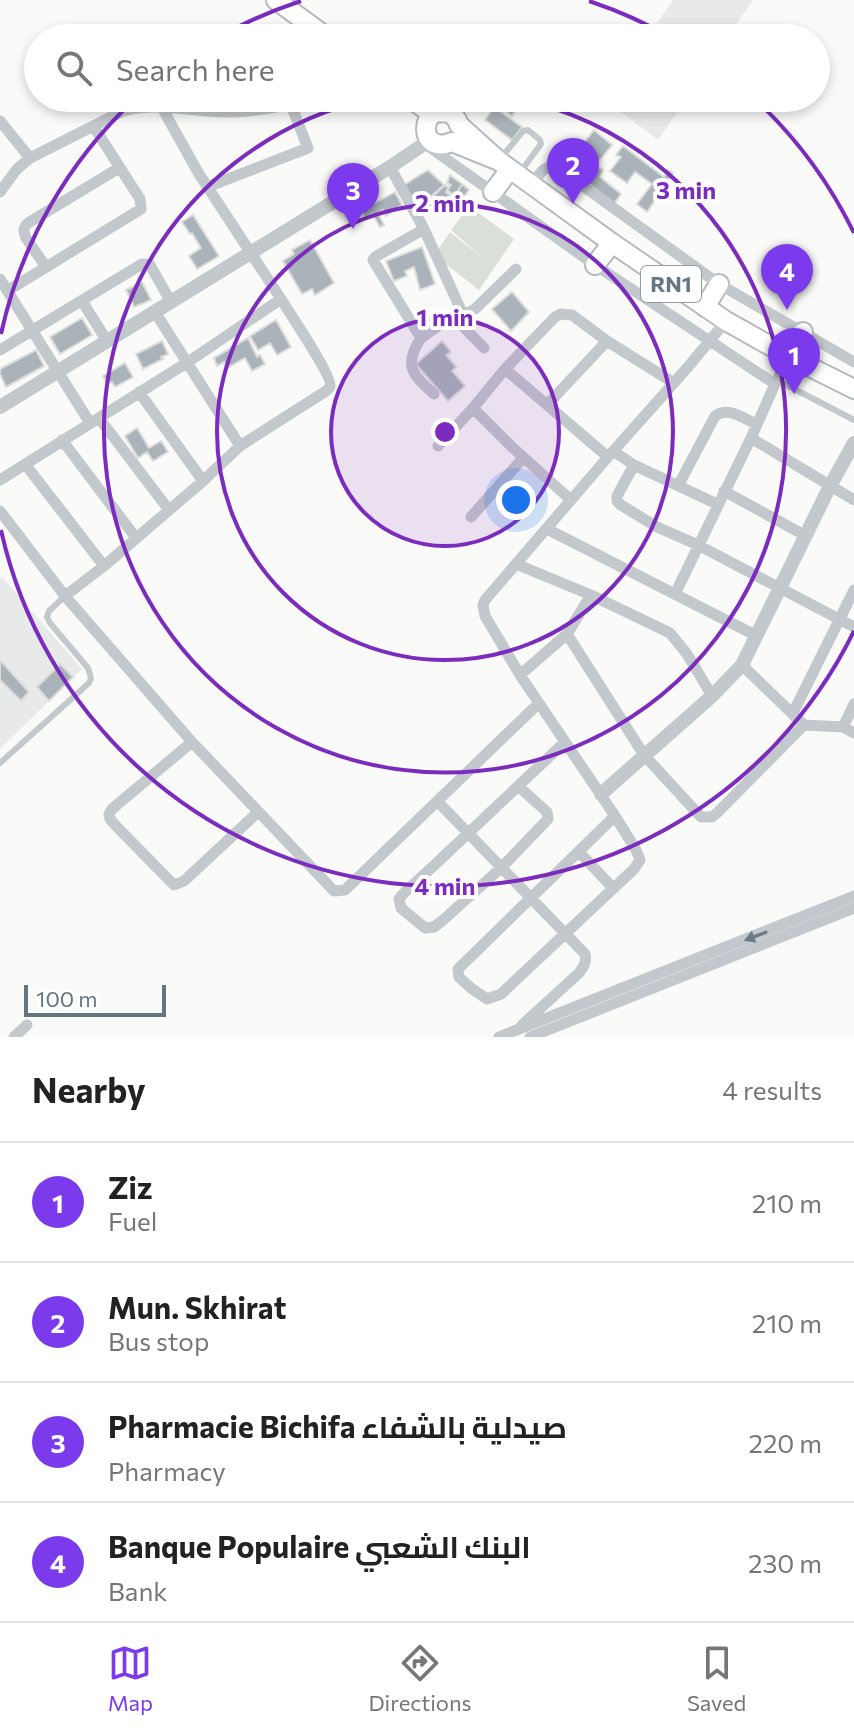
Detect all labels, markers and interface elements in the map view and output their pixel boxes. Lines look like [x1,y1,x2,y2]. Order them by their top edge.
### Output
search box [24,24,830,112]
icon: search [52,46,96,90]
text: Search here [116,50,275,87]
pin: 2 [547,138,599,204]
pin: 3 [327,163,379,229]
text: 3 min [656,175,716,204]
text: 2 min [415,188,475,217]
pin: 4 [761,244,813,310]
road number: RN1 [641,266,701,302]
text: 1 min [417,302,473,331]
pin: 1 [768,328,820,394]
centre of rings [431,418,459,446]
your location [496,480,536,520]
text: 4 min [415,871,475,900]
one-way arrow [744,930,768,943]
scale bar [24,981,166,1017]
text: 100 m [36,985,98,1012]
text: Nearby [32,1068,146,1110]
text: 4 results [722,1074,822,1105]
text: Ziz [108,1168,152,1205]
text: 1 [52,1187,64,1218]
text: 210 m [752,1187,822,1218]
text: Fuel [108,1205,157,1236]
text: Mun. Skhirat [108,1288,286,1325]
text: 2 [51,1307,65,1338]
text: 210 m [752,1307,822,1338]
text: Bus stop [108,1325,209,1356]
text: Pharmacie Bichifa صيدلية بالشفاء [108,1407,567,1444]
text: 3 [50,1427,66,1458]
text: 220 m [749,1427,822,1458]
text: Pharmacy [108,1455,226,1486]
text: Banque Populaire البنك الشعبي [108,1527,531,1564]
text: 4 [50,1547,66,1578]
text: 230 m [748,1547,822,1578]
text: Bank [108,1575,167,1606]
tab: Map [108,1641,153,1716]
tab: Directions [368,1641,472,1716]
tab: Saved [687,1641,746,1716]

